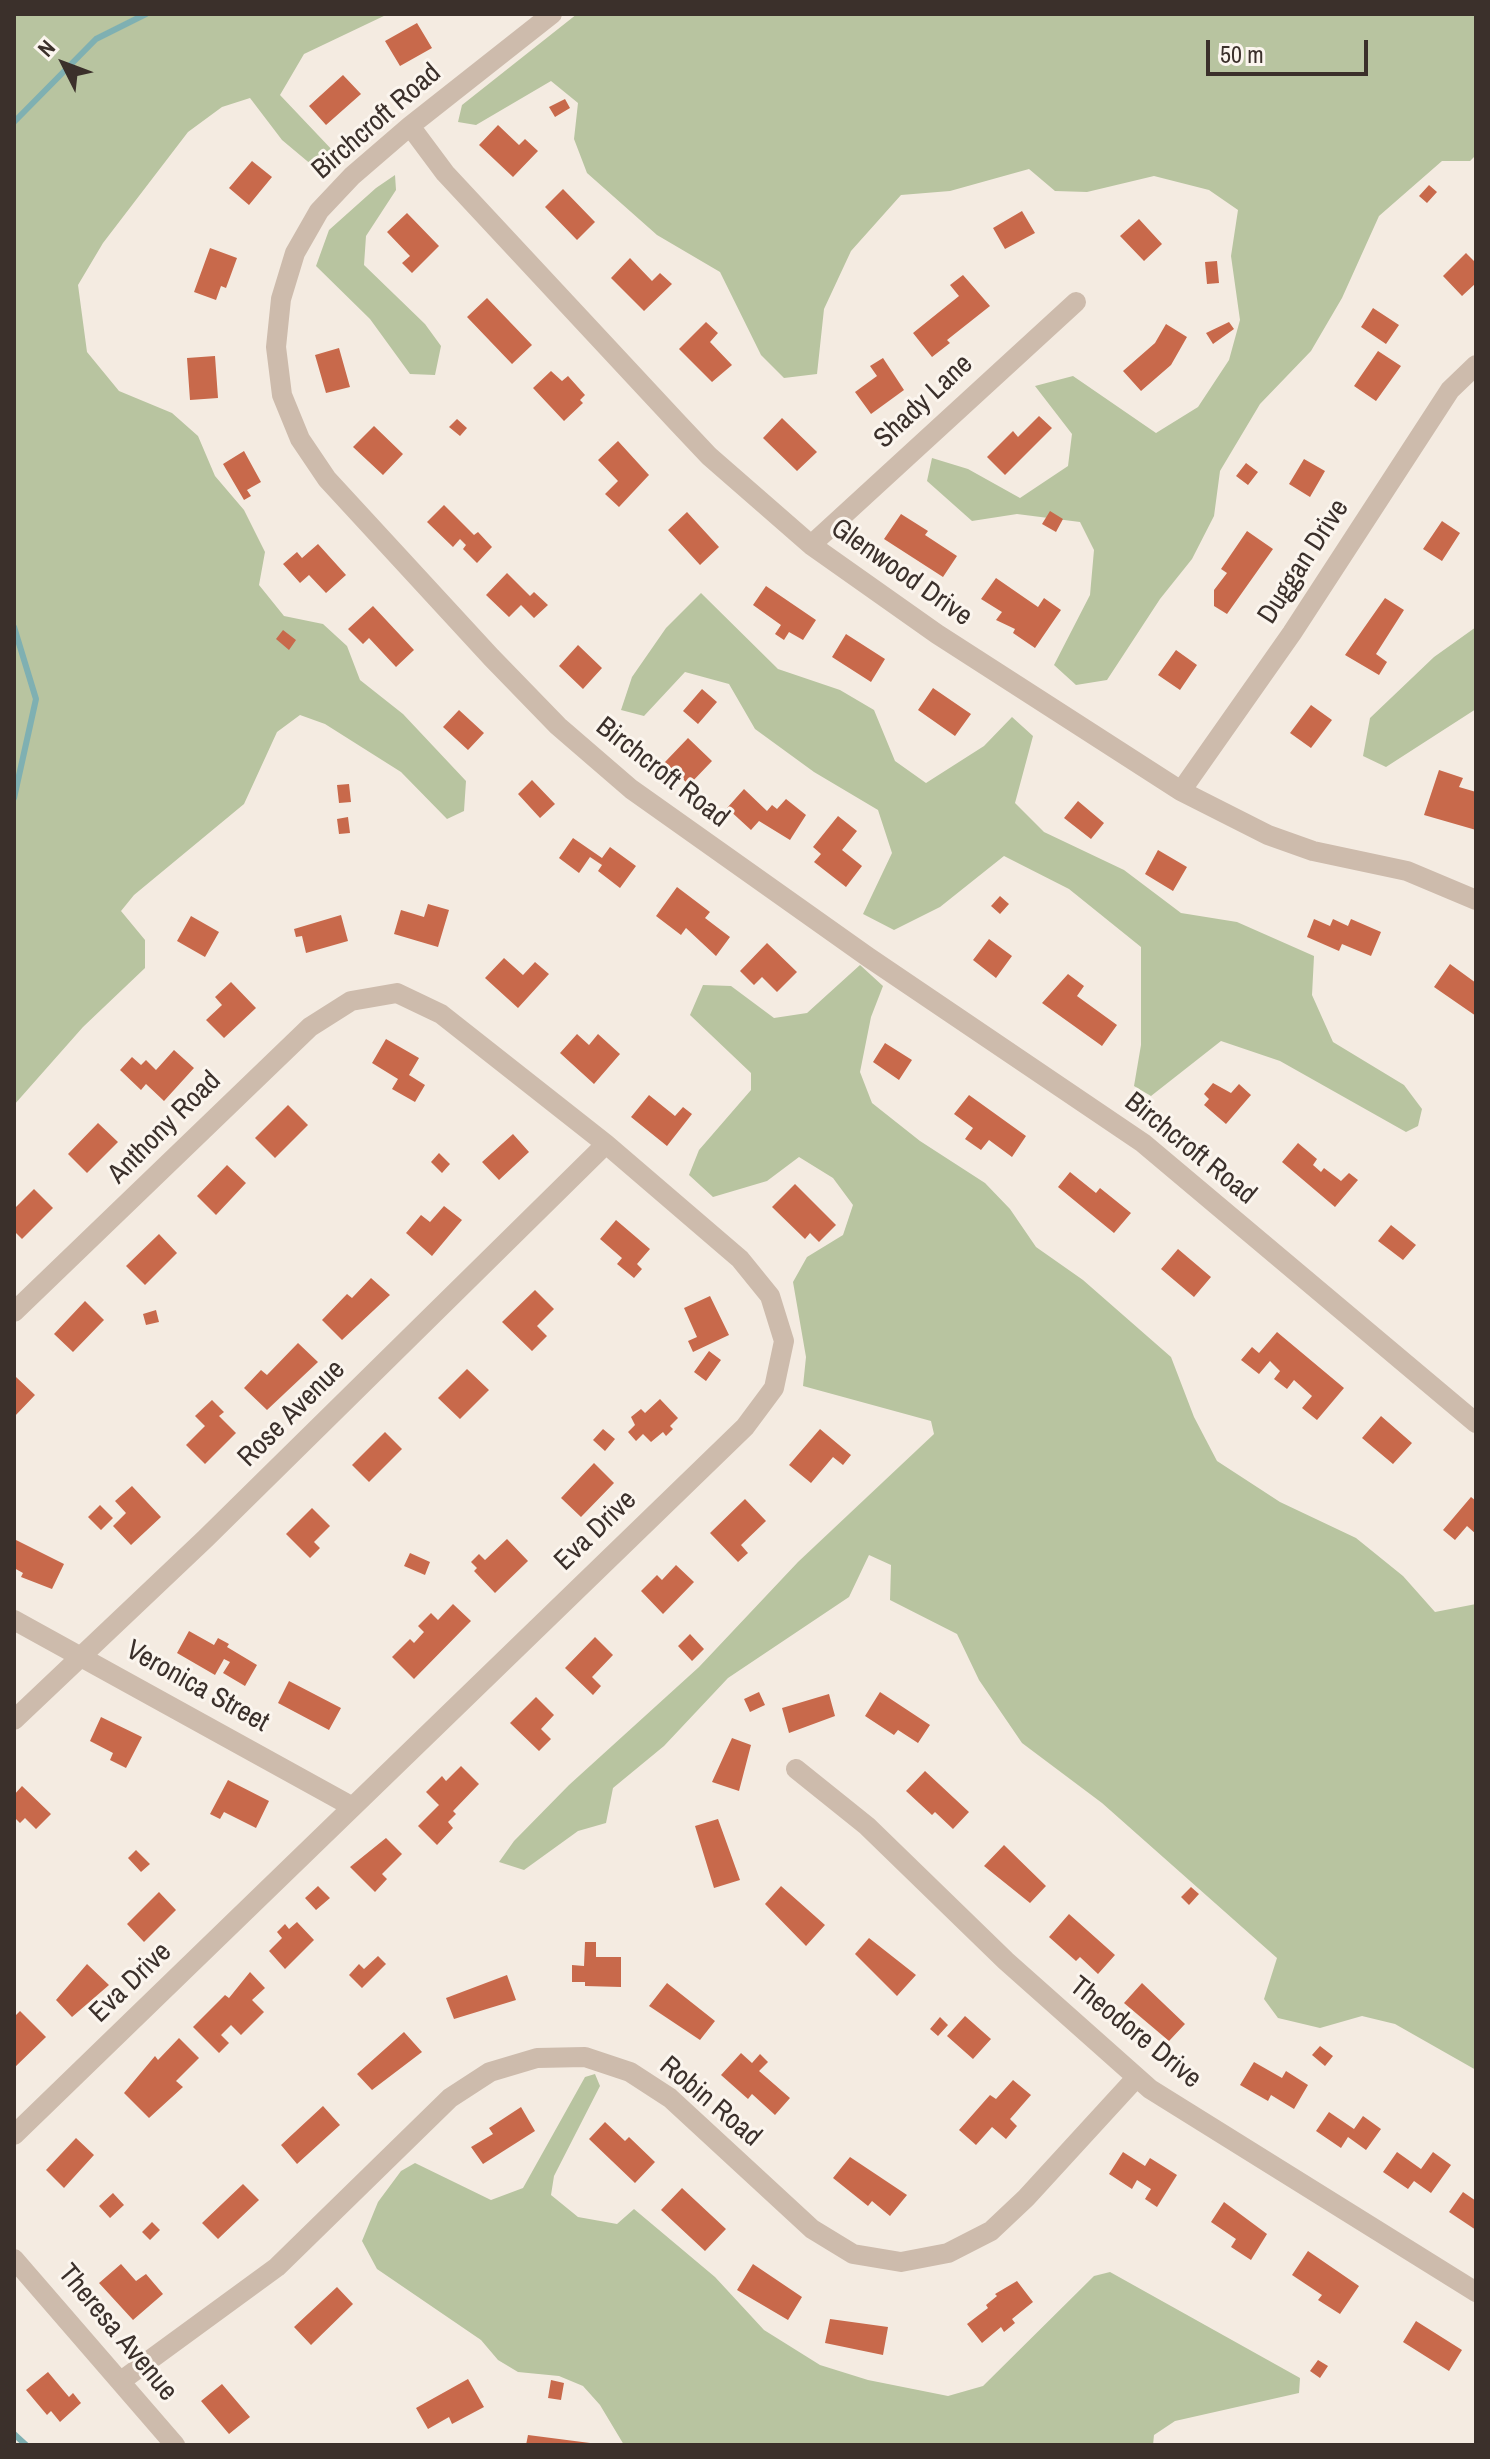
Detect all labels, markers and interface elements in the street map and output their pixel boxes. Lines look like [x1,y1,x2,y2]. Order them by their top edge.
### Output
north arrow [24,24,104,104]
scale bar [1210,24,1372,74]
text: N [31,33,62,63]
text: 50 m [1220,38,1264,70]
street label: Birchcroft Road [306,57,448,187]
street label: Shady Lane [868,348,980,456]
street label: Duggan Drive [1251,493,1357,631]
street label: Glenwood Drive [824,512,978,634]
street label: Birchcroft Road [589,711,735,835]
street label: Anthony Road [102,1065,228,1191]
street label: Birchcroft Road [1117,1086,1263,1212]
street label: Rose Avenue [232,1354,352,1474]
street label: Eva Drive [548,1484,644,1578]
street label: Veronica Street [120,1634,274,1740]
street label: Eva Drive [83,1936,179,2030]
street label: Theodore Drive [1062,1970,1208,2096]
street label: Robin Road [652,2050,768,2154]
street label: Theresa Avenue [50,2258,184,2408]

